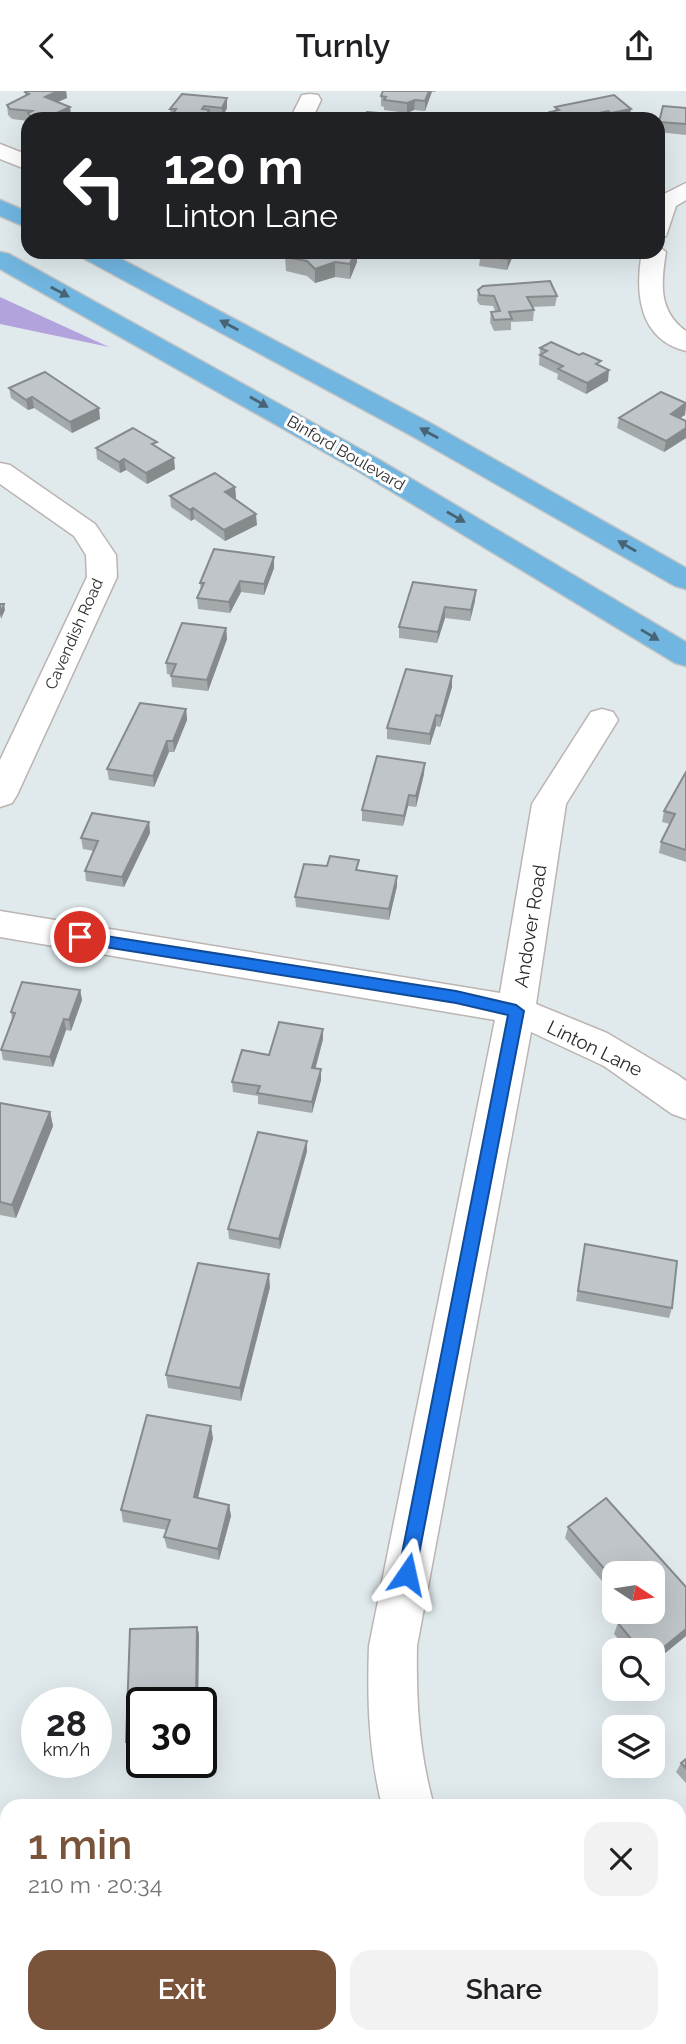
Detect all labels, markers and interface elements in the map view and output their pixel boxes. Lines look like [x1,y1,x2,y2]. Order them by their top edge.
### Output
icon: back [28,27,66,65]
text: Turnly [296,27,390,64]
icon: share [620,27,658,65]
text: 120 m [164,138,303,195]
icon: left [49,140,140,231]
text: Linton Lane [164,197,338,234]
one-way arrow [50,286,70,298]
one-way arrow [220,319,239,331]
one-way arrow [249,396,268,409]
street label: Binford Boulevard [284,412,408,494]
one-way arrow [419,427,439,439]
one-way arrow [446,510,465,523]
one-way arrow [617,540,636,552]
street label: Cavendish Road [41,576,107,692]
one-way arrow [641,628,660,641]
street label: Andover Road [509,863,551,989]
pin [50,907,110,967]
icon: arrive [61,918,99,956]
street label: Linton Lane [544,1015,646,1081]
position arrow [370,1537,444,1611]
north arrow [602,1561,665,1624]
map controls [602,1561,665,1778]
button: search [602,1638,665,1701]
speed limit sign: 30 [126,1687,217,1778]
text: 28 [46,1703,87,1744]
button: layers [602,1715,665,1778]
text: km/h [43,1739,90,1760]
text: 1 min [28,1820,132,1869]
button: close [584,1822,658,1896]
text: 210 m · 20:34 [28,1871,162,1898]
button: Exit [28,1950,336,2030]
button: Share [350,1950,658,2030]

